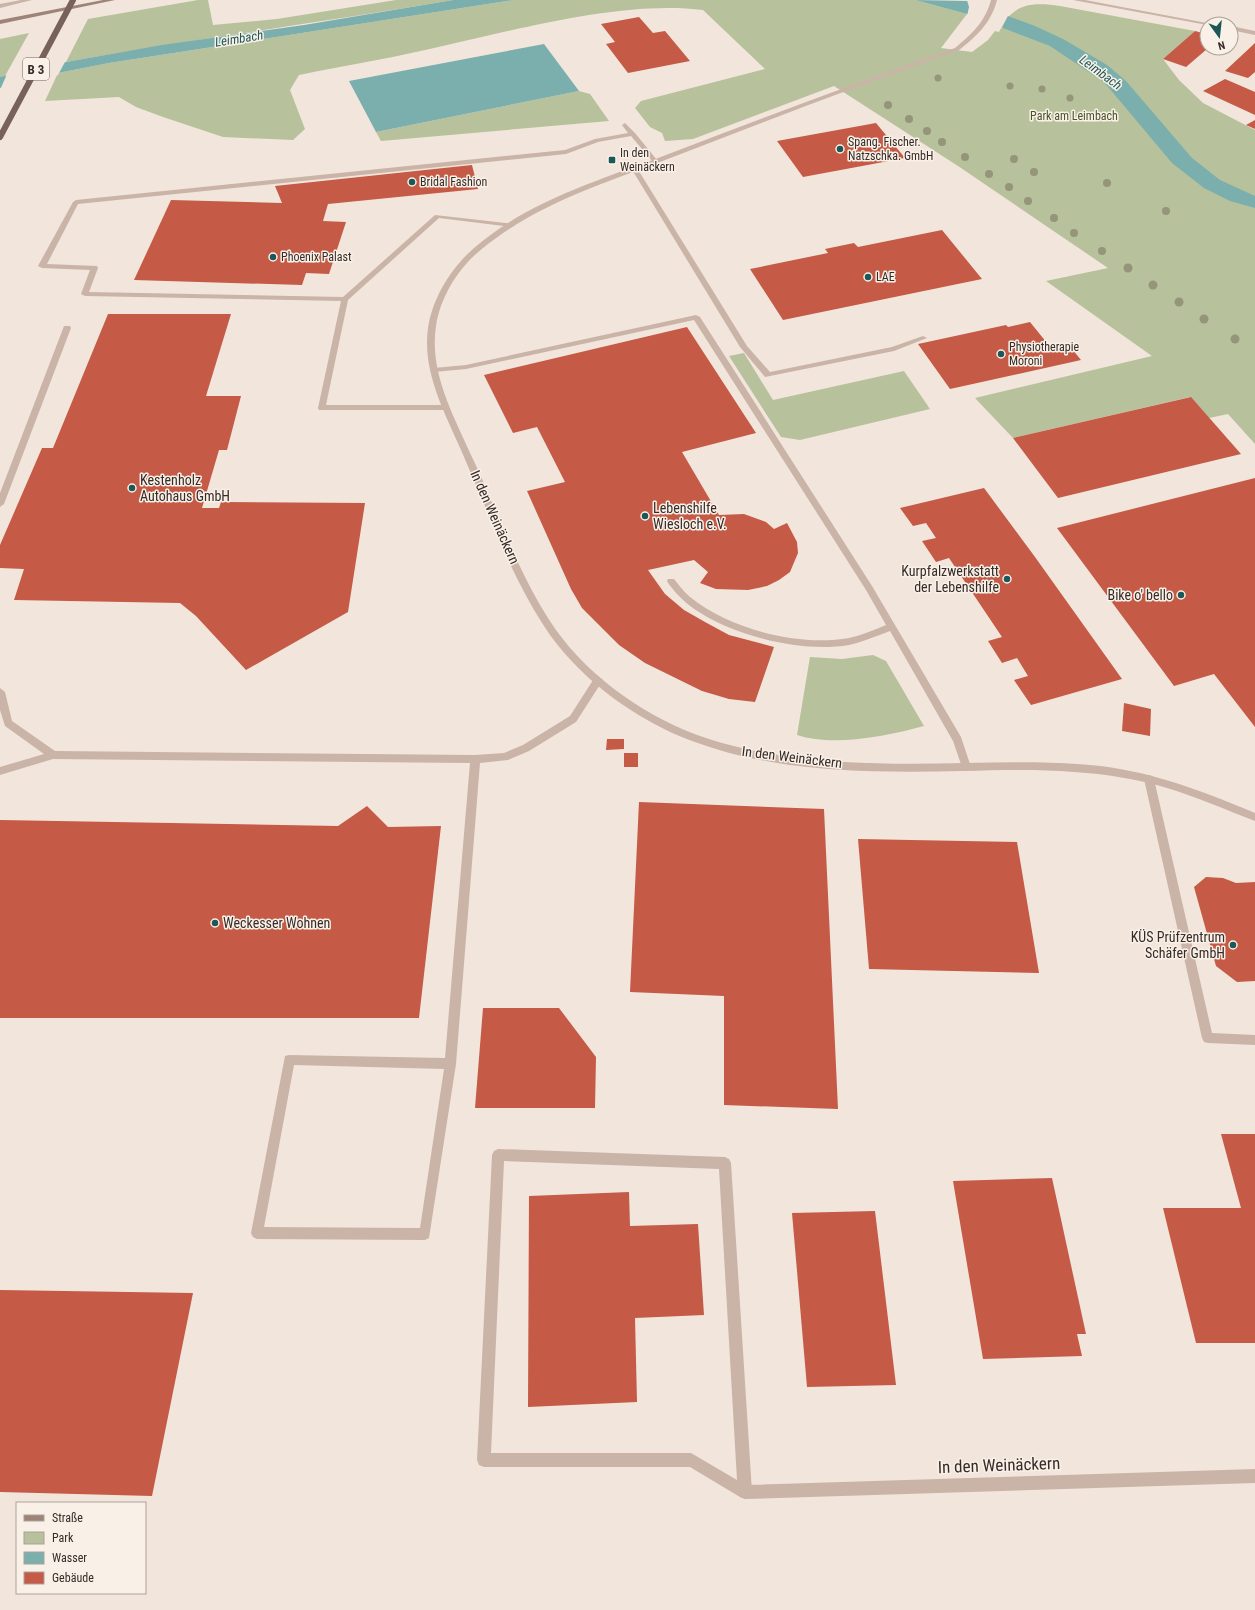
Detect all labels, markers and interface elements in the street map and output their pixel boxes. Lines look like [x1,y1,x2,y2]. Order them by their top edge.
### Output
north arrow [1199,16,1239,56]
water label: Leimbach [214,27,264,50]
text: N [1216,38,1226,52]
water label: Leimbach [1077,52,1125,93]
road number: B 3 [23,58,49,80]
park label: Park am Leimbach [1030,109,1118,123]
place label: Spang. Fischer. Natzschka. GmbH [848,135,933,163]
marker: Spang. Fischer. Natzschka. GmbH [835,144,845,154]
place label: In den Weinäckern [620,146,675,174]
marker: In den Weinäckern [607,155,617,165]
place label: Bridal Fashion [420,175,488,189]
marker: Bridal Fashion [407,177,417,187]
place label: Phoenix Palast [281,250,352,264]
marker: Phoenix Palast [268,252,278,262]
place label: LAE [876,270,895,284]
marker: LAE [863,272,873,282]
place label: Physiotherapie Moroni [1009,340,1080,368]
marker: Physiotherapie Moroni [996,349,1006,359]
street label: In den Weinäckern [467,468,523,566]
place label: Kestenholz Autohaus GmbH [140,472,230,504]
marker: Kestenholz Autohaus GmbH [127,483,137,493]
place label: Lebenshilfe Wiesloch e.V. [653,500,727,532]
marker: Lebenshilfe Wiesloch e.V. [640,511,650,521]
place label: Kurpfalzwerkstatt der Lebenshilfe [901,563,999,595]
marker: Kurpfalzwerkstatt der Lebenshilfe [1002,574,1012,584]
place label: Bike o' bello [1108,587,1173,603]
marker: Bike o' bello [1176,590,1186,600]
street label: In den Weinäckern [741,743,843,771]
place label: Weckesser Wohnen [223,915,330,931]
marker: Weckesser Wohnen [210,918,220,928]
place label: KÜS Prüfzentrum Schäfer GmbH [1131,929,1225,961]
marker: KÜS Prüfzentrum Schäfer GmbH [1228,940,1238,950]
street label: In den Weinäckern [937,1453,1061,1477]
legend [16,1502,146,1594]
text: Straße [52,1511,83,1525]
text: Park [52,1531,74,1545]
text: Wasser [52,1551,87,1565]
text: Gebäude [52,1571,94,1585]

